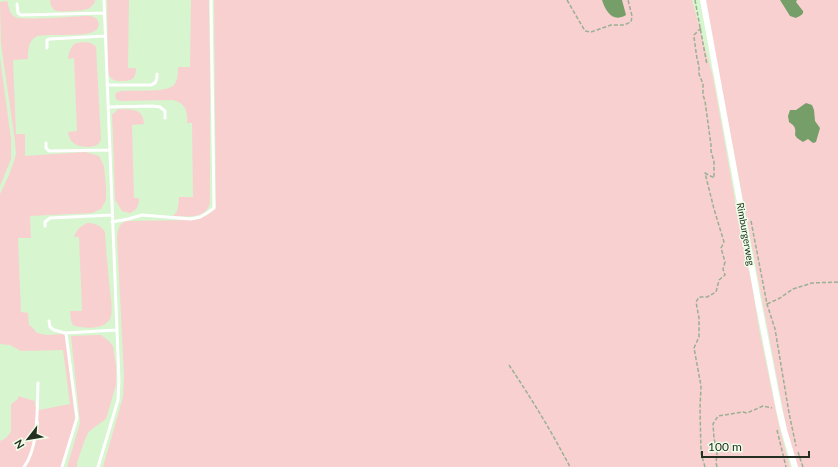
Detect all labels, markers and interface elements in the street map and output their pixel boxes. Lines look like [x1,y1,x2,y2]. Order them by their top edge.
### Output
street label: Rimburgerweg [735,202,757,266]
north arrow [8,419,48,459]
scale bar [702,433,809,459]
text: N [11,437,27,451]
text: 100 m [708,439,742,454]

